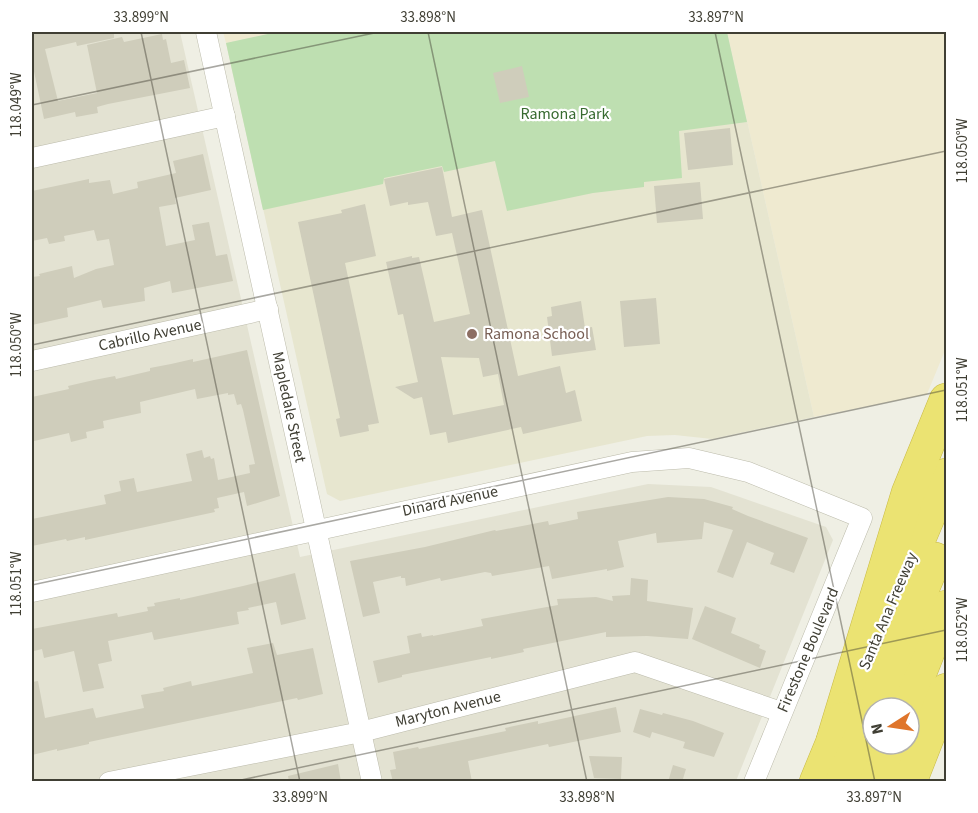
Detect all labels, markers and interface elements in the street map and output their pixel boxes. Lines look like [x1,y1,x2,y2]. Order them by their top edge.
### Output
text: 33.899°N [113,7,169,28]
text: 33.898°N [400,7,456,28]
text: 33.897°N [688,7,744,28]
text: 118.049°W [6,72,27,138]
park label: Ramona Park [521,103,610,125]
text: 118.050°W [952,118,973,184]
text: 118.050°W [6,312,27,378]
street label: Cabrillo Avenue [96,313,204,357]
place label: Ramona School [484,323,589,345]
marker: Ramona School [465,327,479,341]
street label: Mapledale Street [267,350,312,465]
text: 118.051°W [952,357,973,423]
street label: Dinard Avenue [400,480,500,522]
street label: Santa Ana Freeway [853,548,923,673]
text: 118.051°W [6,551,27,617]
street label: Firestone Boulevard [772,584,844,716]
text: 118.052°W [952,597,973,663]
street label: Maryton Avenue [393,685,503,733]
north arrow [861,696,921,756]
text: N [865,721,889,736]
text: 33.899°N [272,787,328,808]
text: 33.898°N [559,787,615,808]
text: 33.897°N [846,787,902,808]

